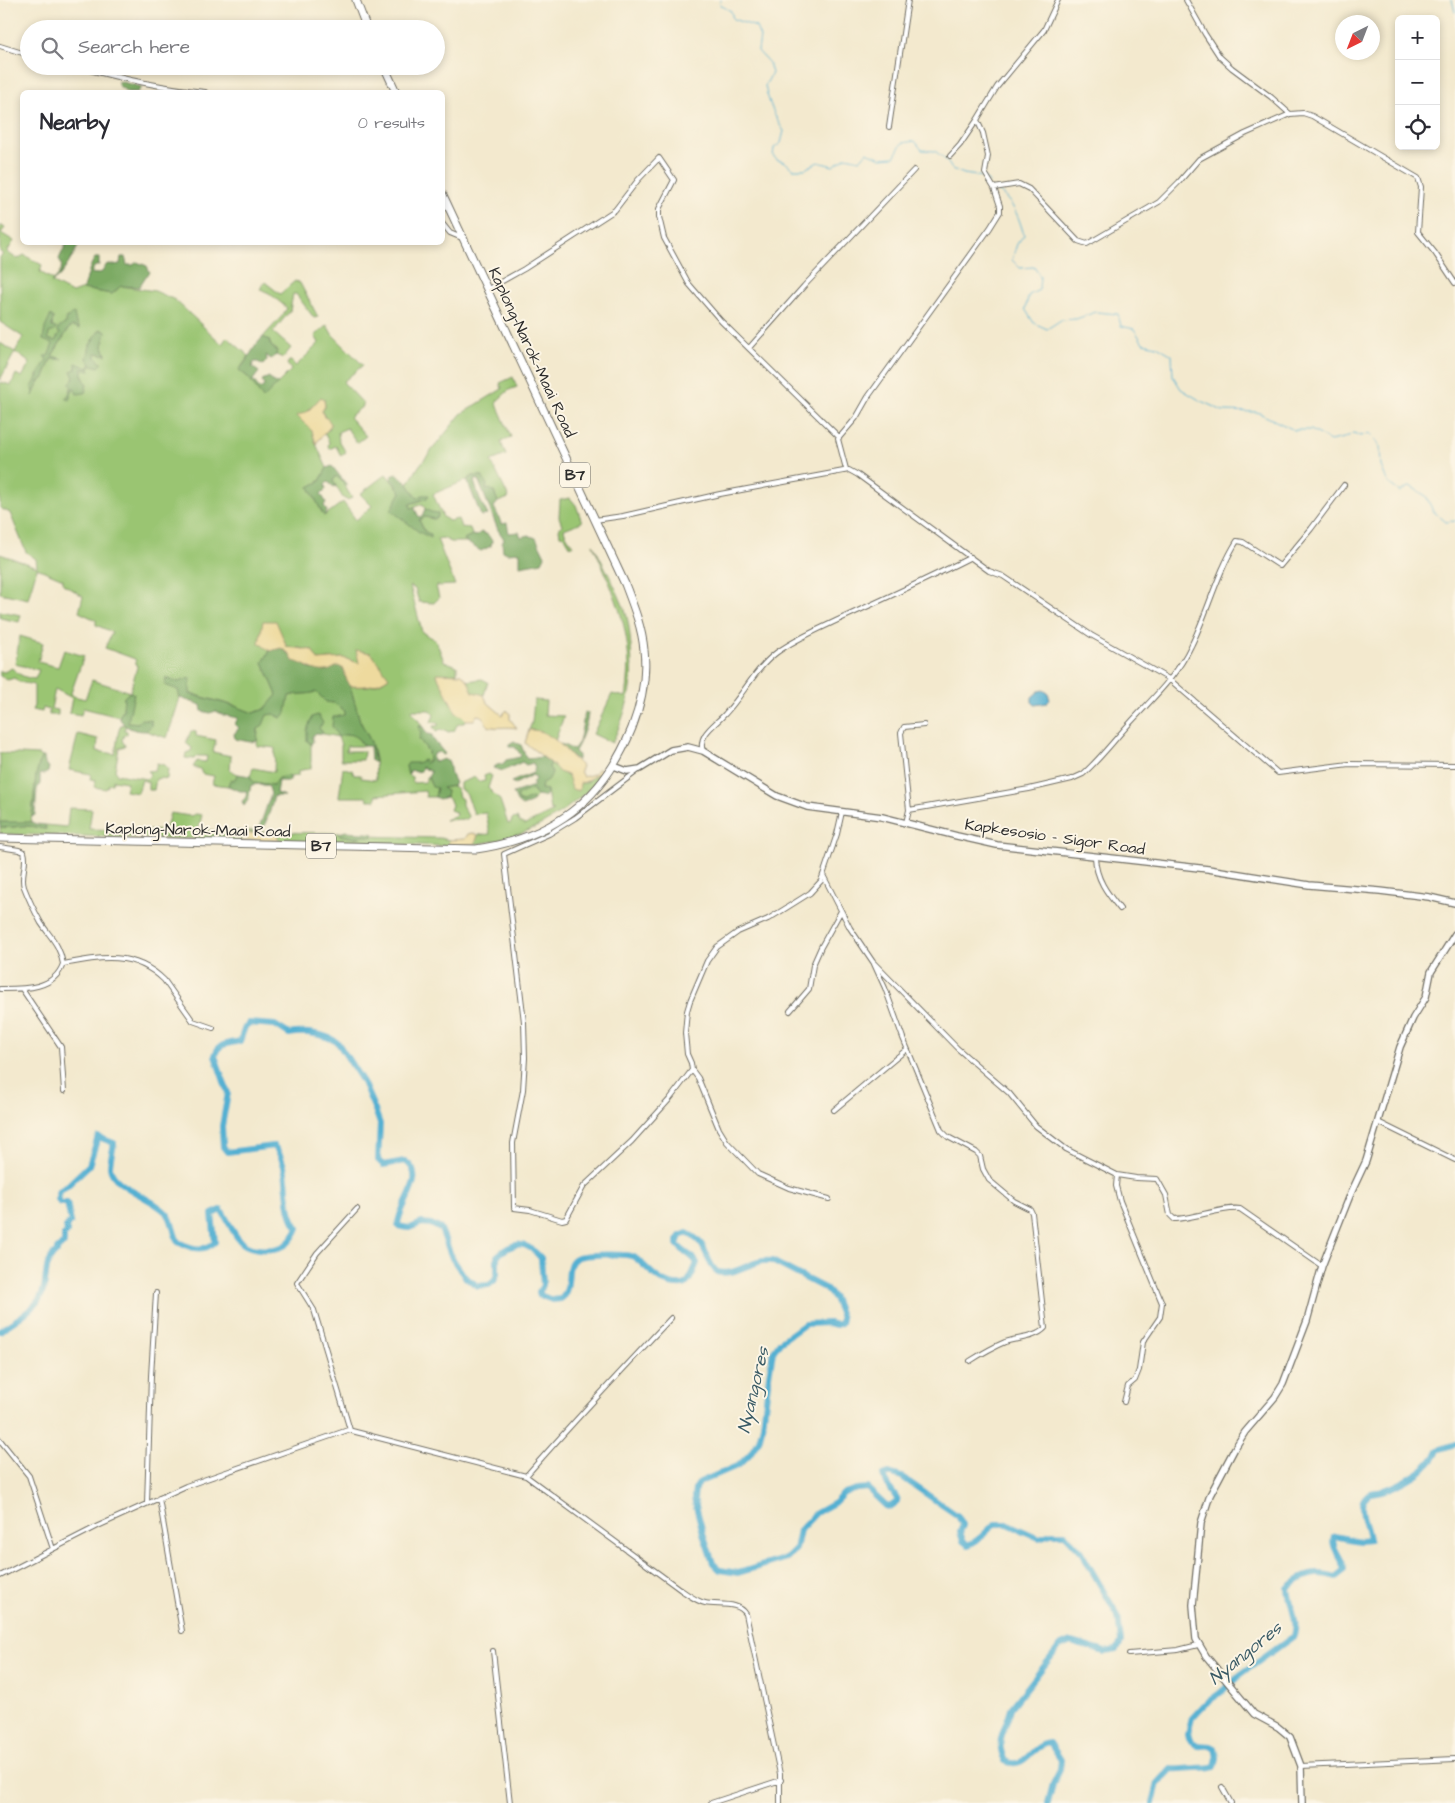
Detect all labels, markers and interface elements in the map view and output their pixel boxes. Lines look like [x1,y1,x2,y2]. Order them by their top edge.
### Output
north arrow [1335,15,1380,60]
map controls [1395,15,1440,150]
button: + [1395,15,1440,60]
search box [20,20,445,75]
icon: search [38,34,66,62]
text: Search here [78,34,190,61]
button: − [1395,60,1440,105]
button: locate [1395,105,1440,150]
text: Nearby [40,108,110,137]
text: 0 results [358,112,425,134]
street label: Kaplong-Narok-Maai Road [482,264,581,441]
road number: B7 [560,462,590,488]
street label: Kapkesosio - Sigor Road [963,813,1146,861]
street label: Kaplong-Narok-Maai Road [105,817,291,844]
road number: B7 [306,834,336,858]
water label: Nyangores [731,1344,777,1436]
water label: Nyangores [1203,1616,1289,1691]

